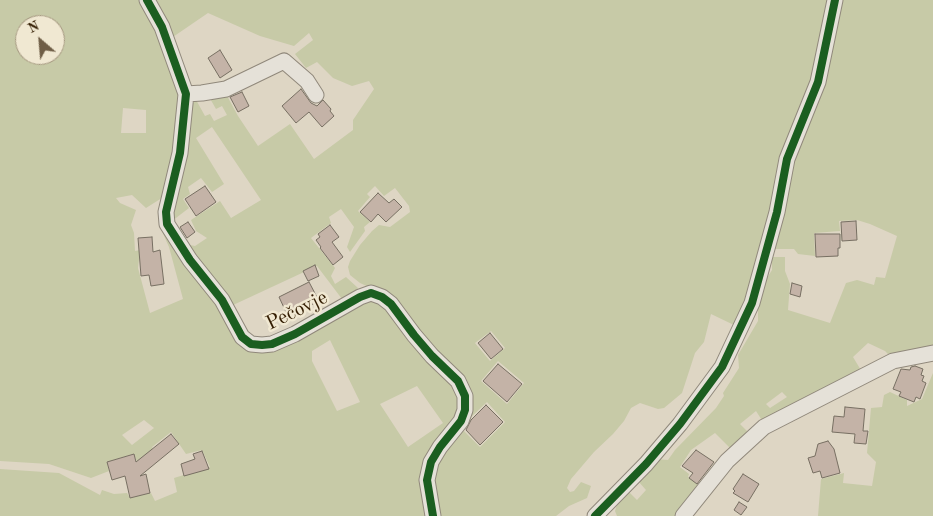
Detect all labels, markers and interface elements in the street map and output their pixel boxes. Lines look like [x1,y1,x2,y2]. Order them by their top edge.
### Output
north arrow [15,15,65,65]
text: N [26,19,42,36]
street label: Pečovje [262,286,332,336]

